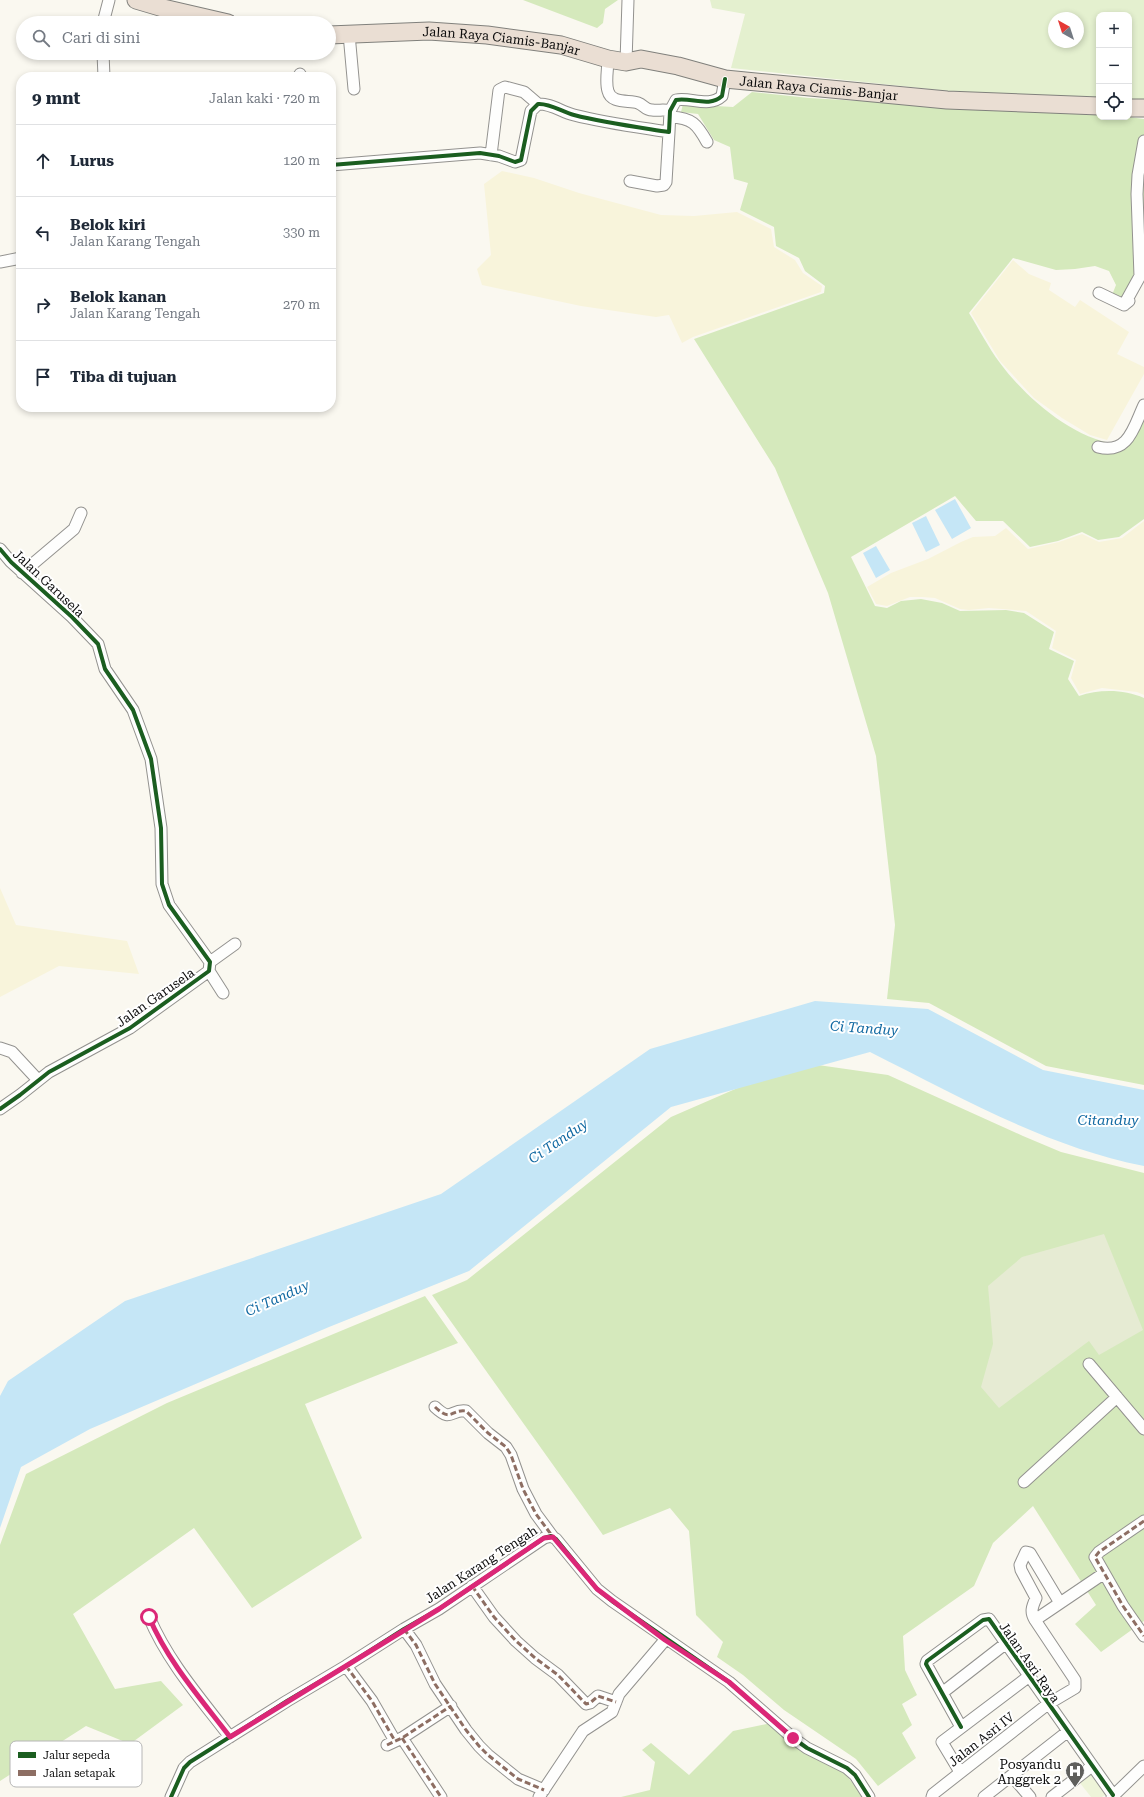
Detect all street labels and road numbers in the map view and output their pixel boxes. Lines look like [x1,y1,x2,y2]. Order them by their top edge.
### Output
street label: Jalan Raya Ciamis-Banjar [422,24,583,58]
street label: Jalan Raya Ciamis-Banjar [739,73,899,103]
street label: Jalan Garusela [10,547,87,620]
street label: Jalan Garusela [113,965,197,1030]
street label: Jalan Karang Tengah [422,1522,541,1606]
street label: Jalan Asri Raya [996,1619,1063,1706]
street label: Jalan Asri IV [946,1709,1017,1770]

